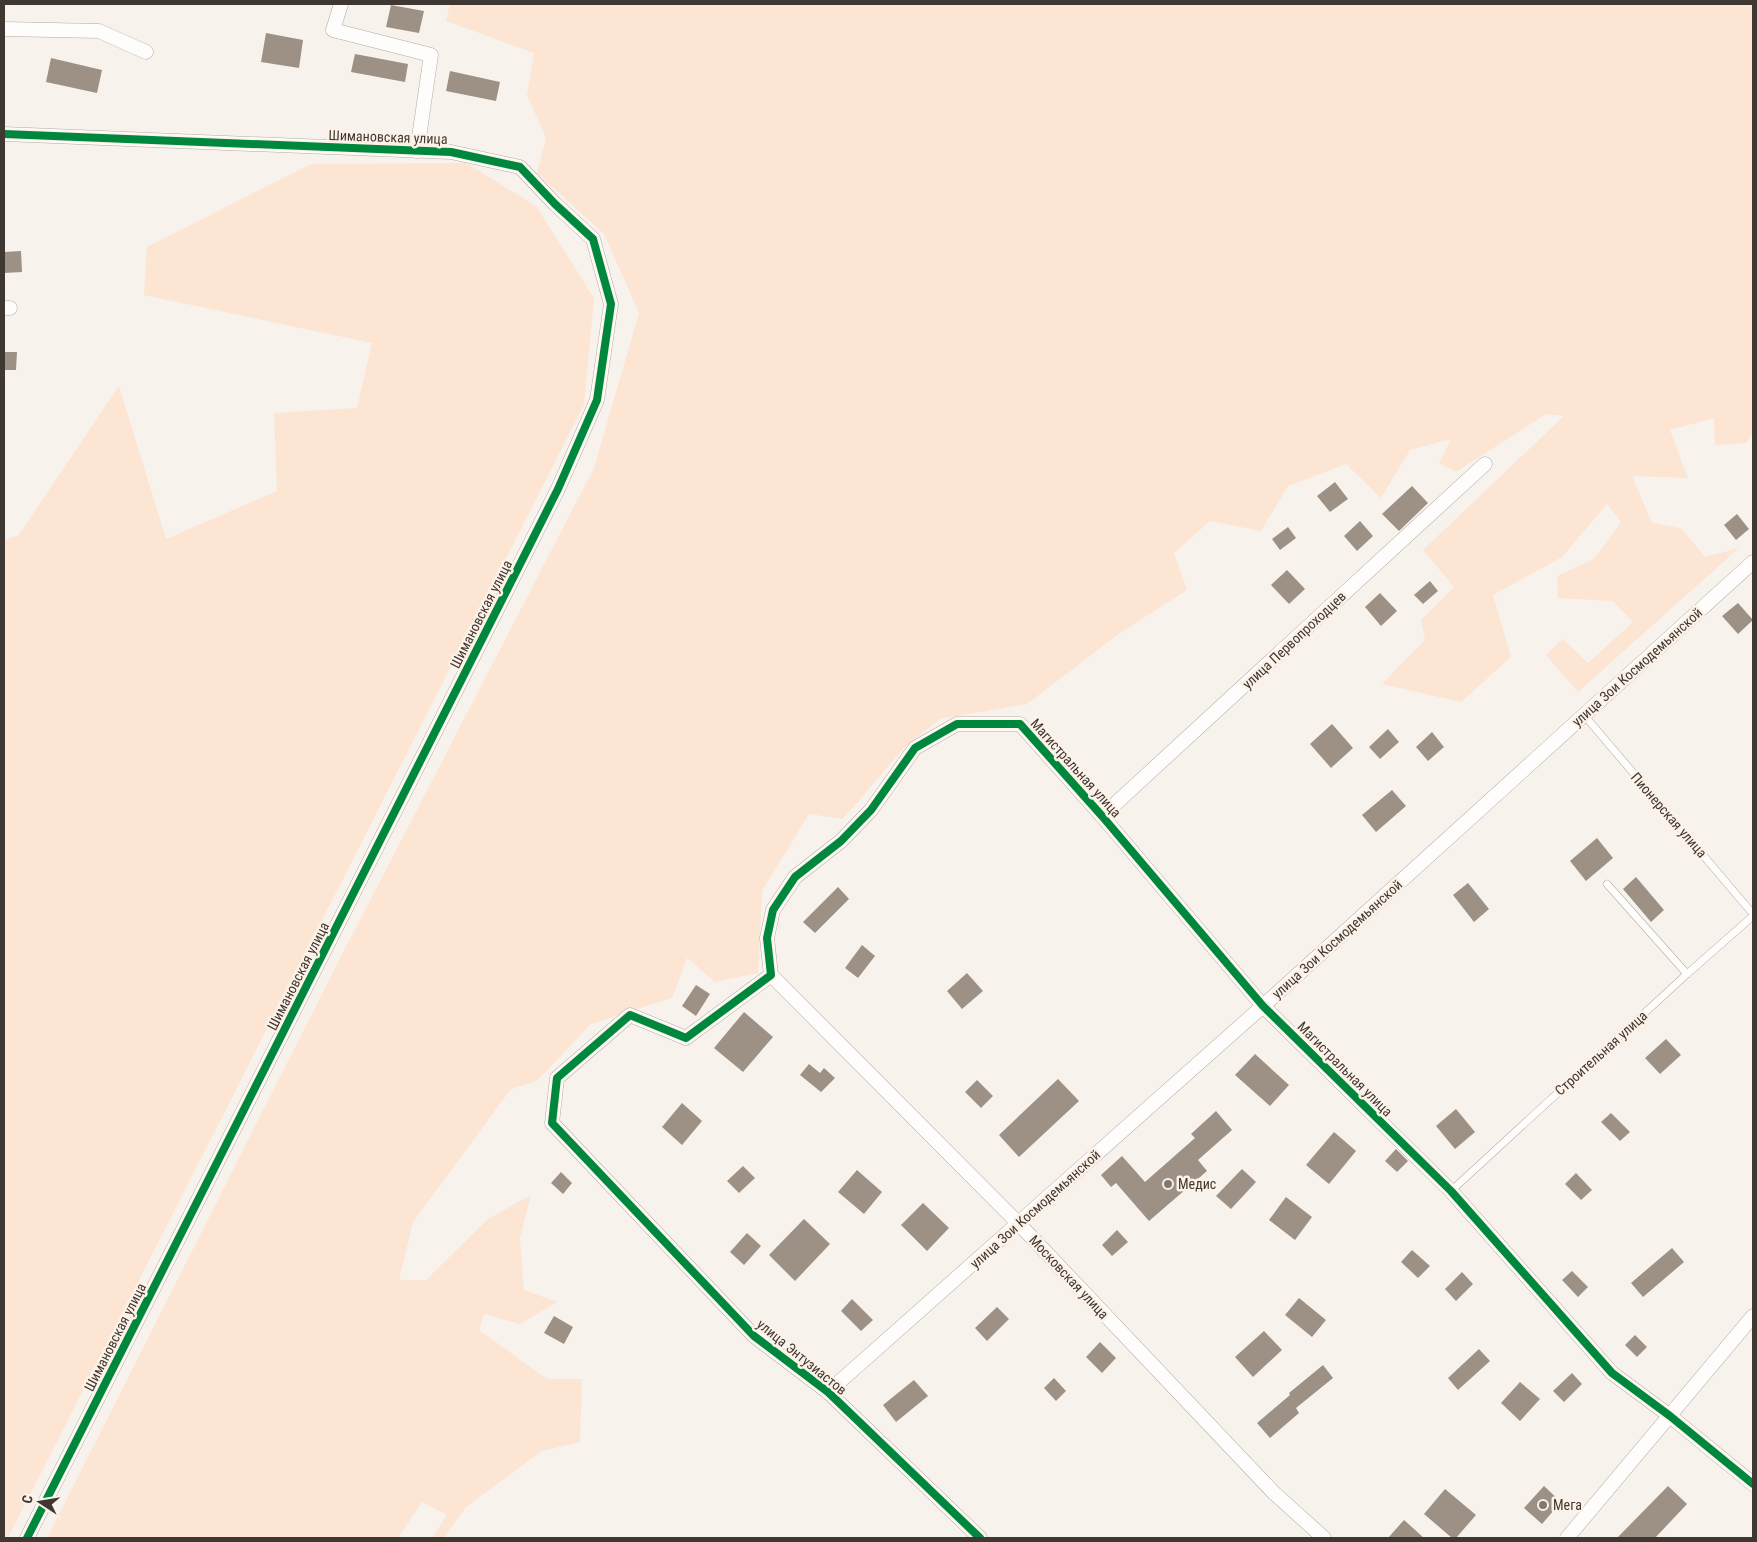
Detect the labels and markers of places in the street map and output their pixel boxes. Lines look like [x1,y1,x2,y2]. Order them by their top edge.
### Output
place label: Медис [1178,1176,1216,1192]
marker: Медис [1162,1178,1174,1190]
place label: Мега [1553,1497,1582,1513]
marker: Мега [1537,1499,1549,1511]

